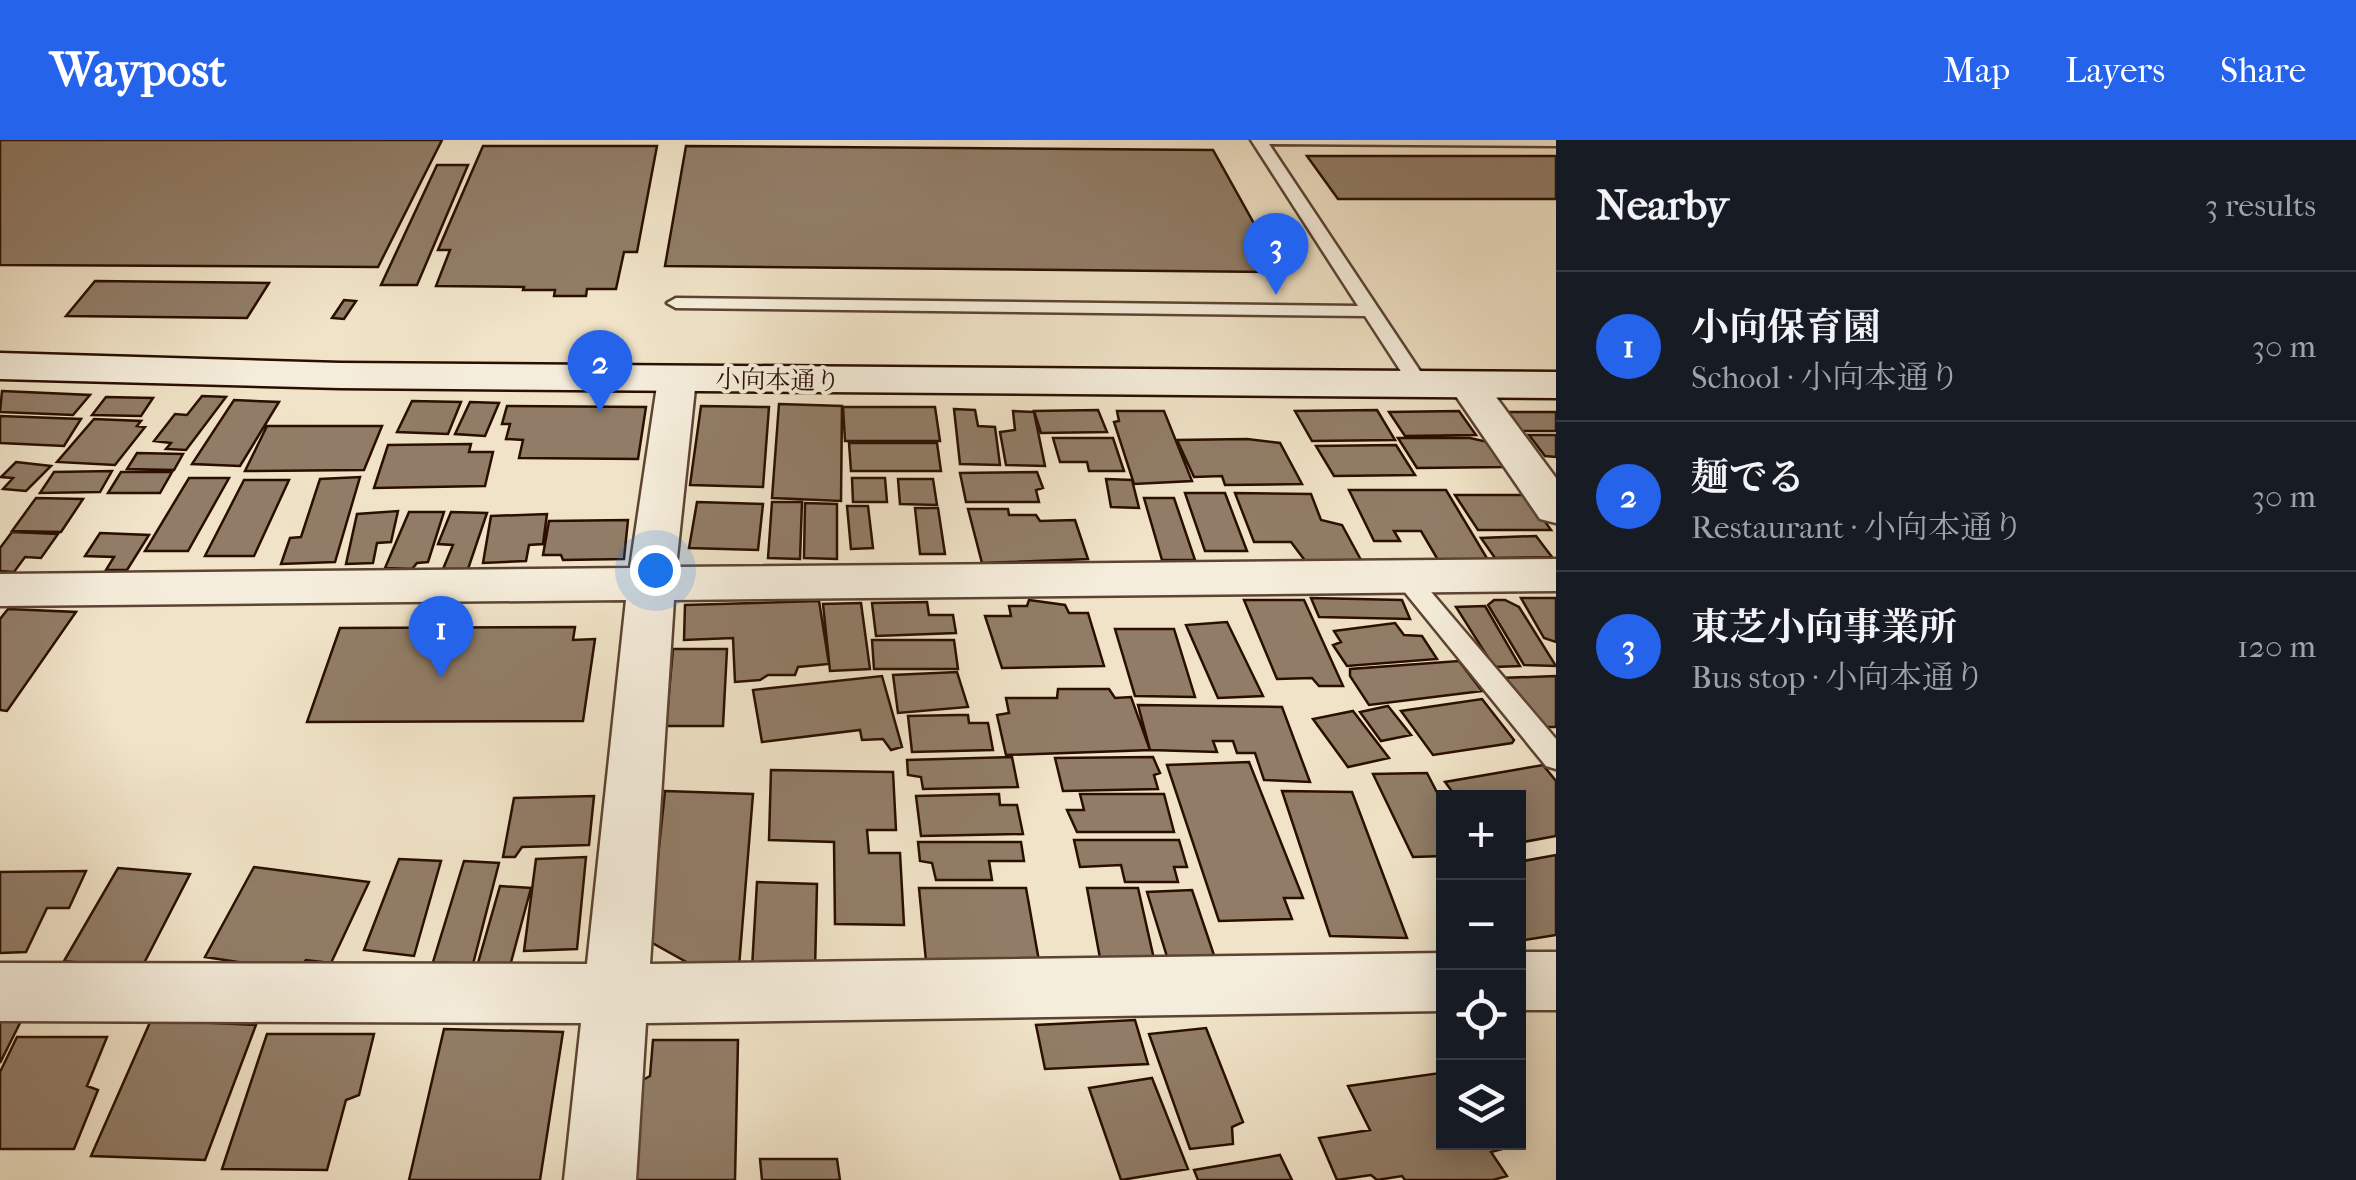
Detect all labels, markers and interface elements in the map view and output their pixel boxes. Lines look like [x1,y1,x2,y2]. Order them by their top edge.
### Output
text: Waypost [50,42,226,98]
text: Map [1943,50,2010,91]
text: Layers [2065,50,2165,91]
text: Share [2220,50,2306,91]
text: Nearby [1596,181,1728,230]
text: 3 results [2205,187,2316,224]
pin: 3 [1244,212,1308,295]
text: 小向保育園 [1691,305,1881,350]
text: 1 [1623,328,1634,365]
text: 30 m [2252,328,2316,365]
pin: 2 [568,330,632,412]
text: School · 小向本通り [1691,359,1961,396]
street label: 小向本通り [715,364,841,396]
text: 麺でる [1691,455,1805,500]
text: 2 [1620,478,1637,515]
text: 30 m [2252,478,2316,515]
text: Restaurant · 小向本通り [1691,509,2024,546]
your location [630,545,681,596]
pin: 1 [408,596,474,678]
text: 東芝小向事業所 [1691,605,1957,650]
text: 3 [1622,628,1635,665]
text: 120 m [2237,628,2316,665]
text: Bus stop · 小向本通り [1691,659,1986,696]
map controls [1436,790,1526,1150]
button: + [1436,790,1526,880]
button: − [1436,880,1526,970]
button: locate [1436,970,1526,1060]
button: layers [1436,1060,1526,1150]

